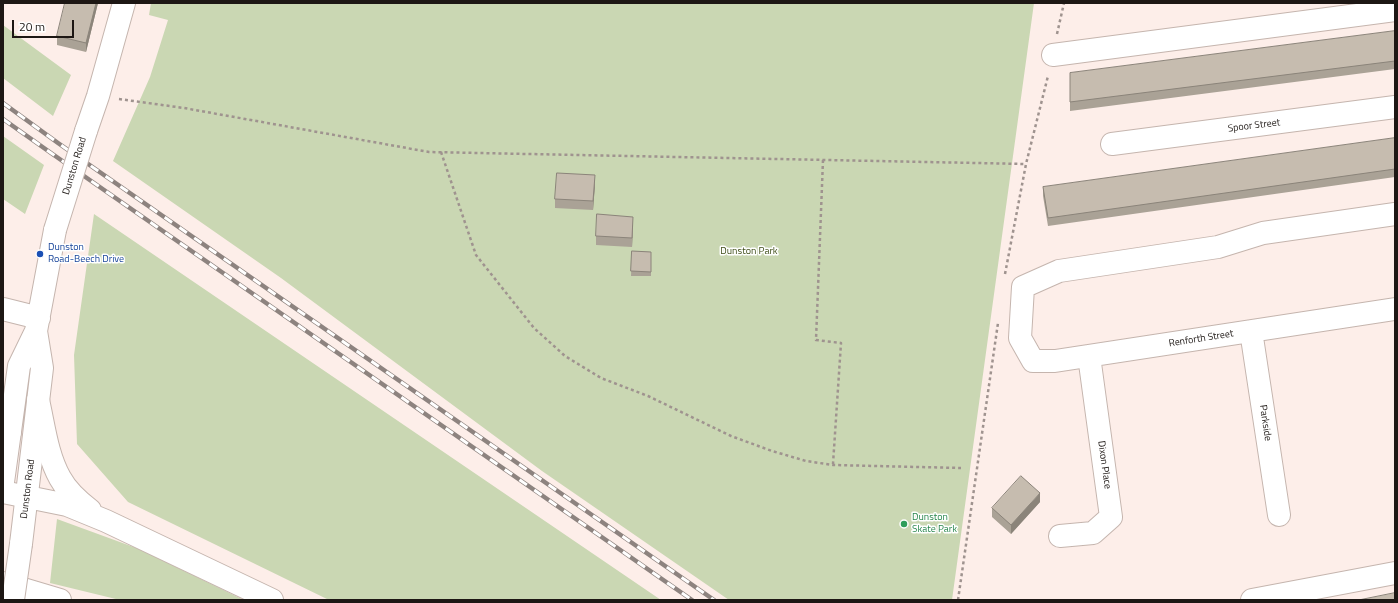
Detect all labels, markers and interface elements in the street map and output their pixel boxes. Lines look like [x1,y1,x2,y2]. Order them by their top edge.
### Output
scale bar [14,12,76,38]
text: 20 m [19,17,45,36]
street label: Spoor Street [1227,117,1281,135]
street label: Dunston Road [61,136,89,196]
place label: Dunston Road-Beech Drive [48,242,124,266]
park label: Dunston Park [720,246,778,258]
marker: Dunston Road-Beech Drive [35,249,45,259]
street label: Renforth Street [1168,328,1234,350]
street label: Parkside [1257,404,1273,442]
street label: Dixon Place [1095,440,1113,490]
street label: Dunston Road [18,459,38,519]
place label: Dunston Skate Park [912,512,957,536]
marker: Dunston Skate Park [899,519,909,529]

